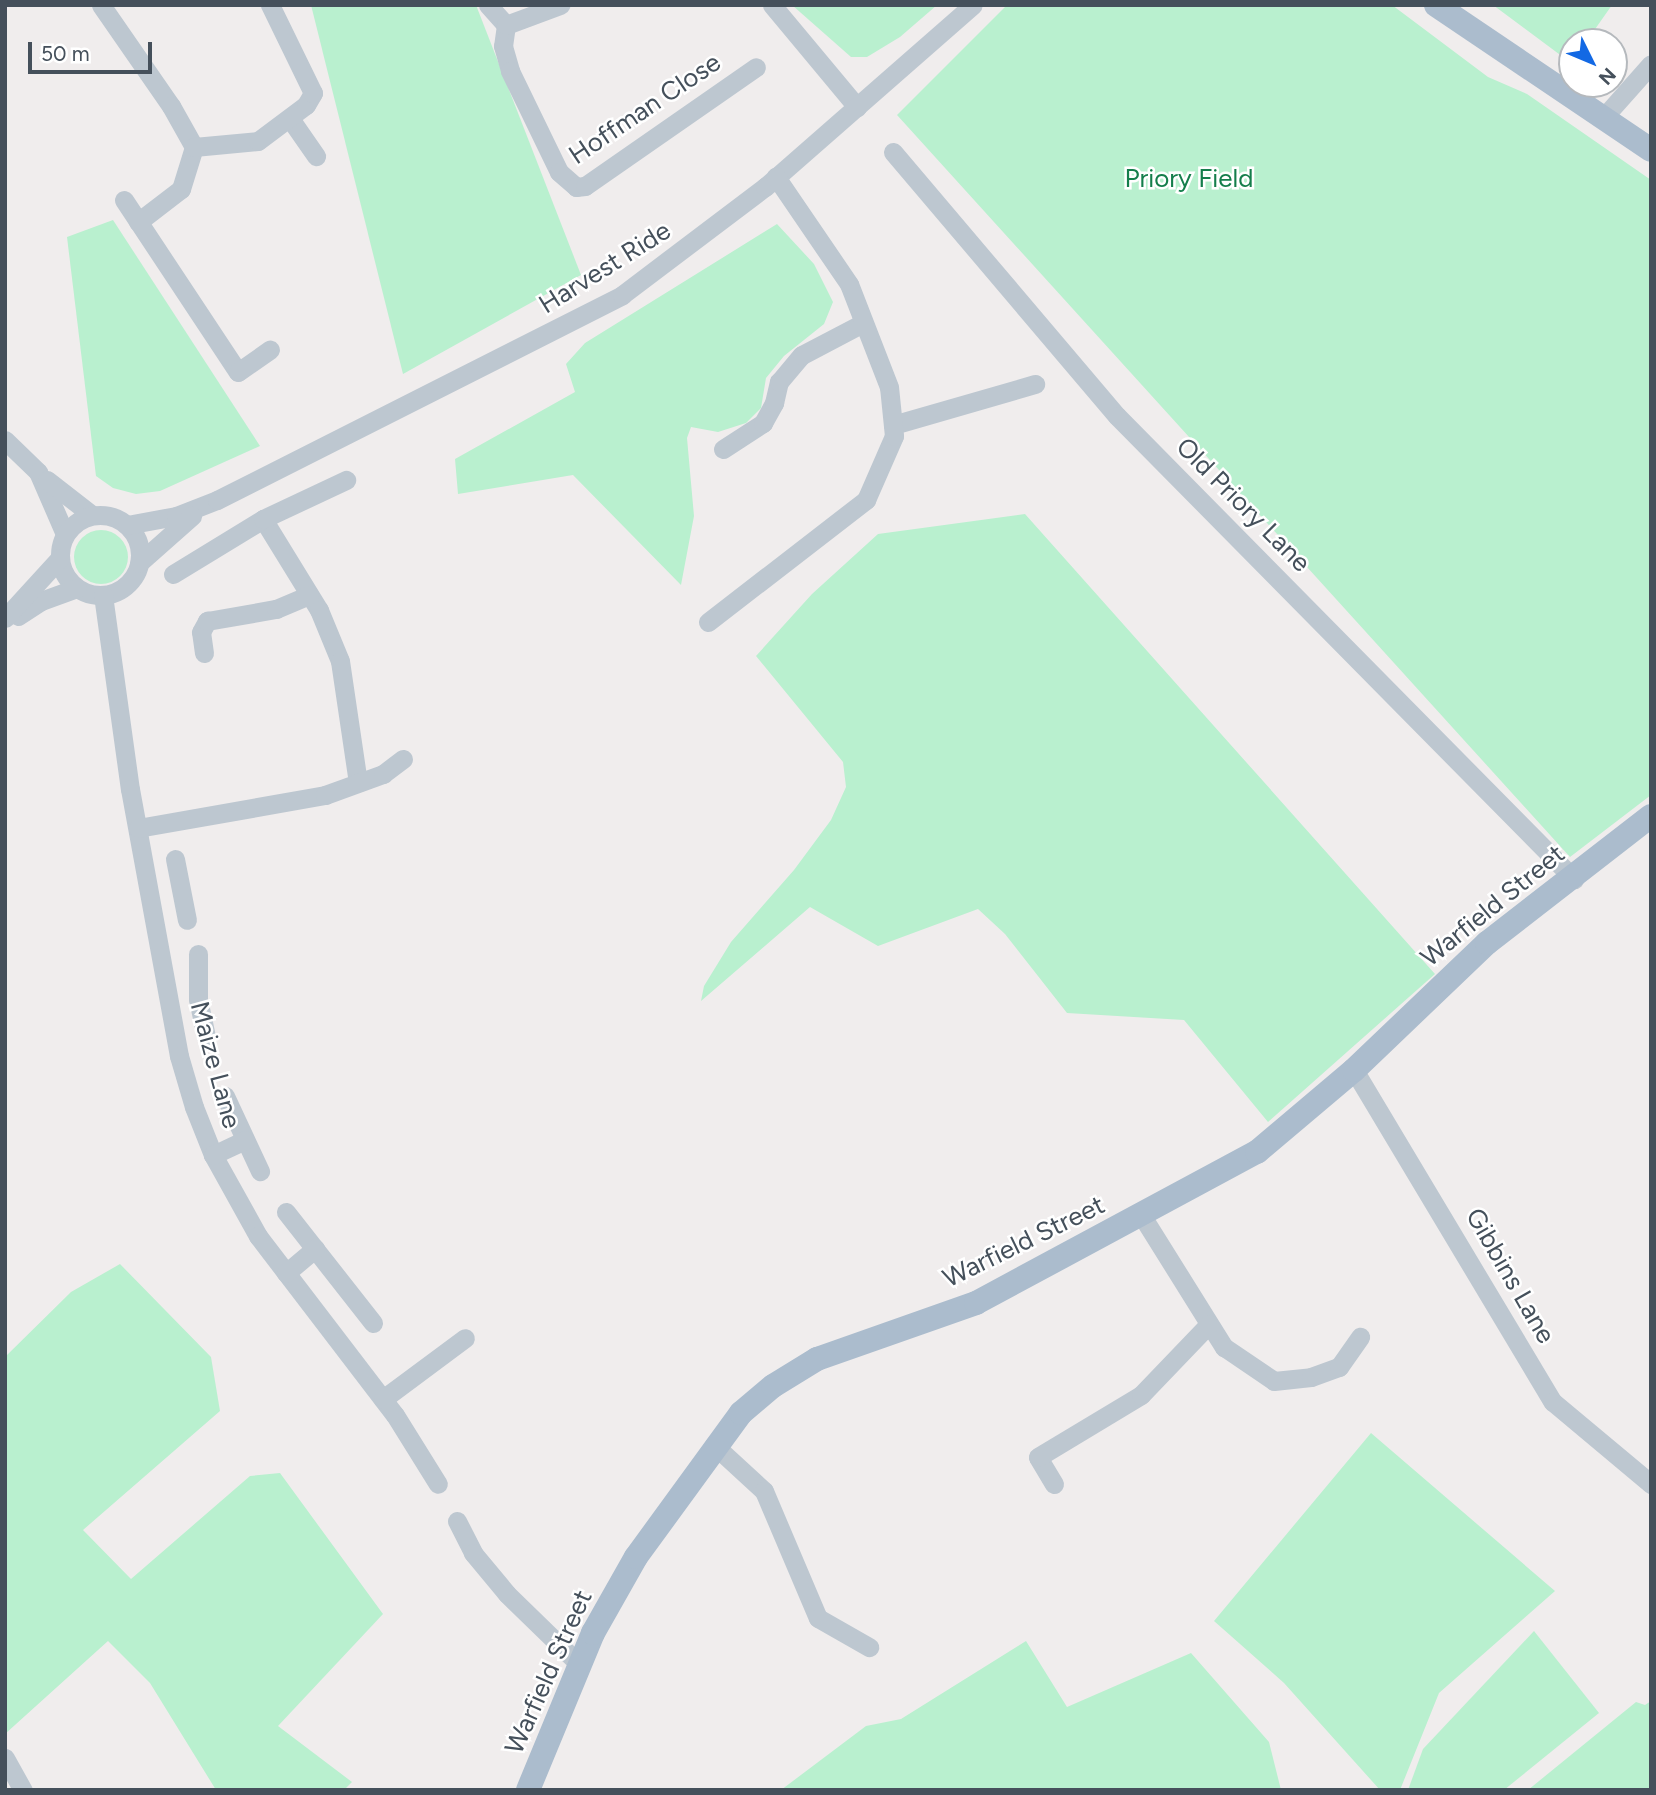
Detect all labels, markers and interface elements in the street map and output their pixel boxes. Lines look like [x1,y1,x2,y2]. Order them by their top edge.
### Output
scale bar [32,28,156,72]
north arrow [1558,28,1628,98]
text: 50 m [41,41,90,66]
street label: Hoffman Close [563,47,727,171]
text: N [1594,63,1621,90]
park label: Priory Field [1124,163,1254,195]
street label: Harvest Ride [534,215,676,321]
street label: Old Priory Lane [1169,431,1317,579]
street label: Warfield Street [1415,839,1571,973]
street label: Maize Lane [183,998,247,1132]
street label: Warfield Street [938,1189,1110,1295]
street label: Gibbins Lane [1459,1203,1561,1349]
street label: Warfield Street [499,1585,599,1759]

